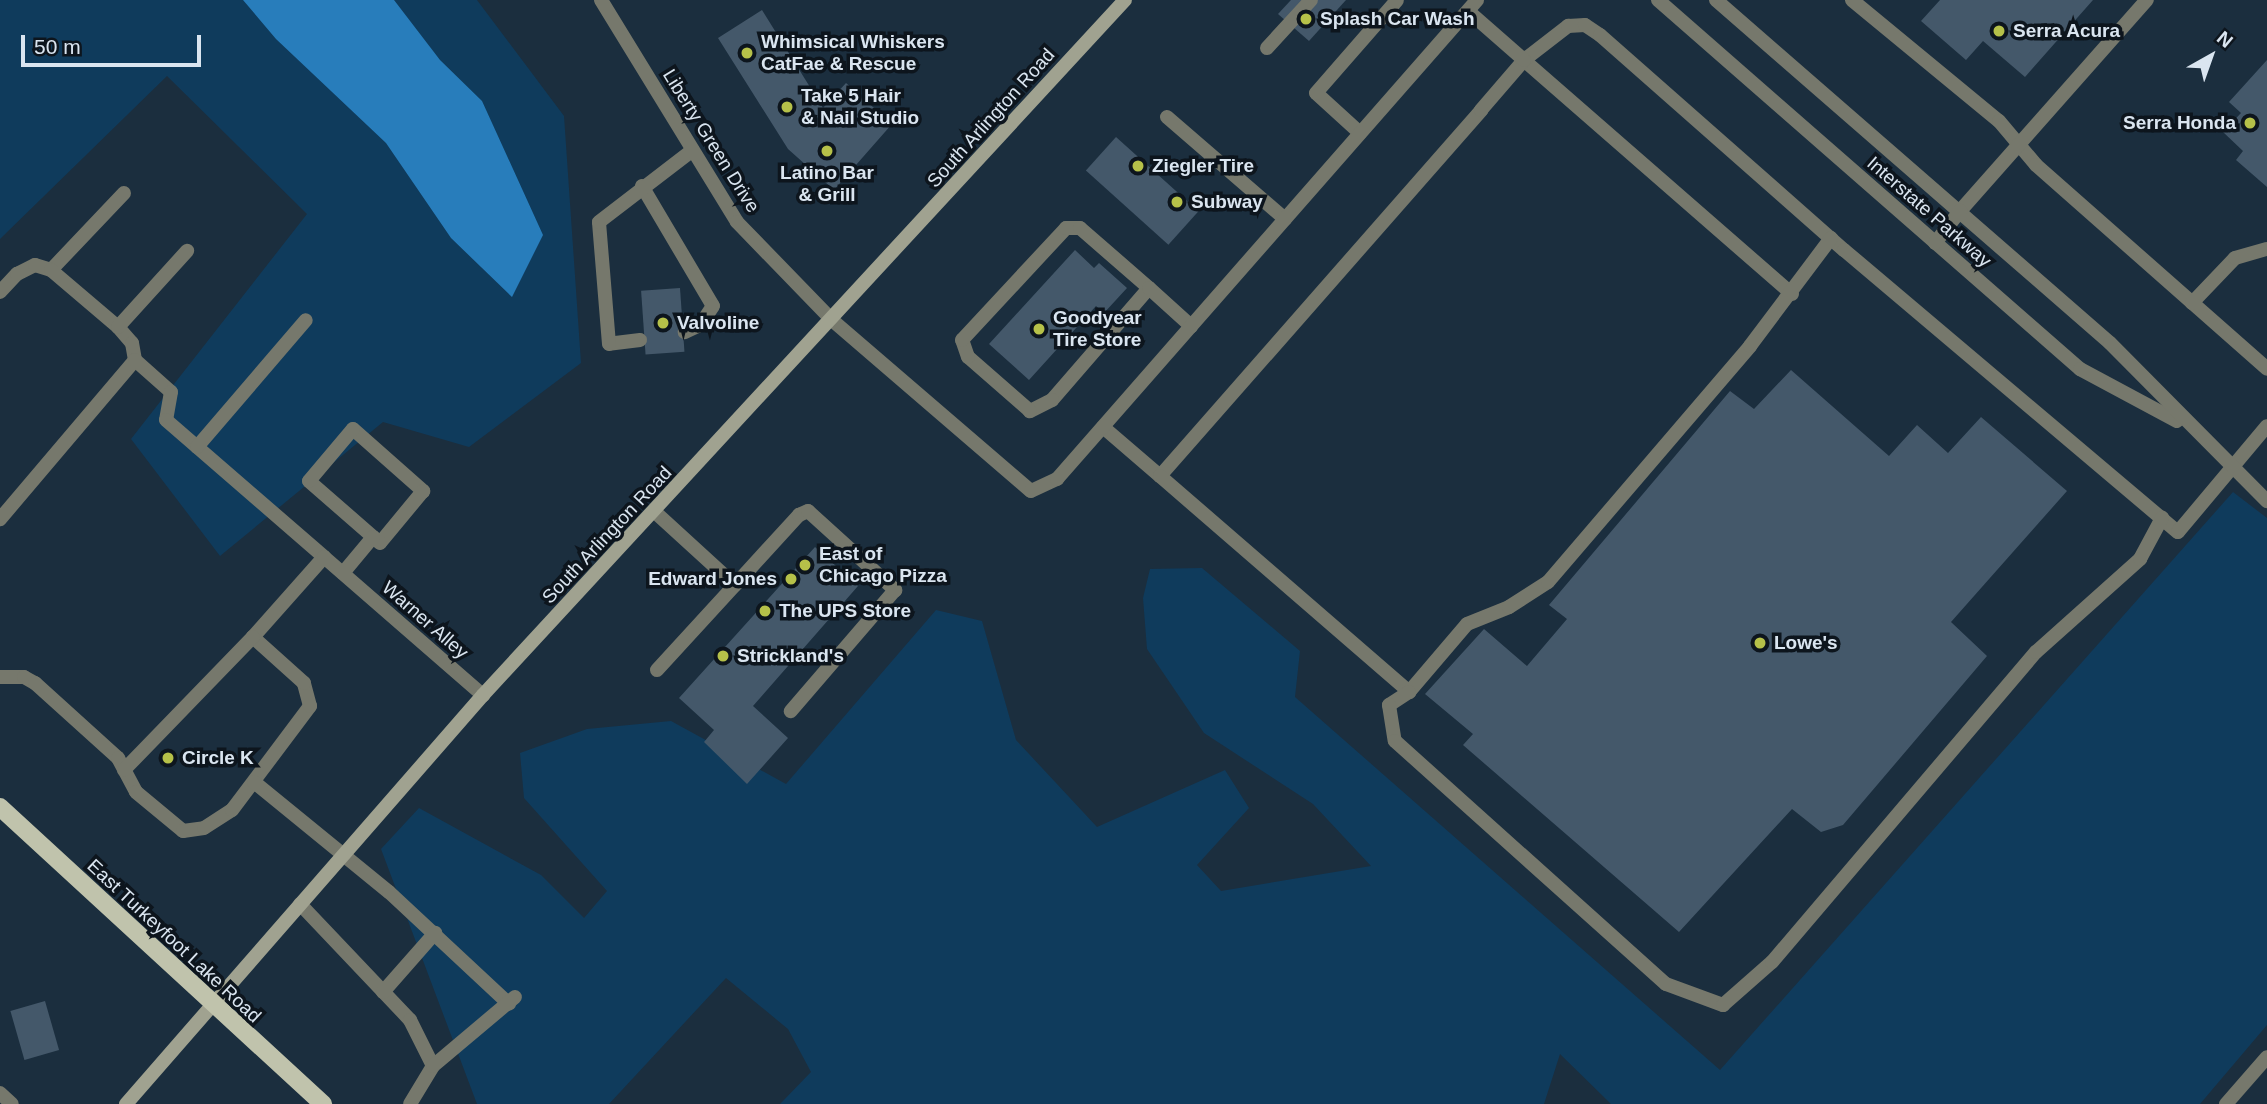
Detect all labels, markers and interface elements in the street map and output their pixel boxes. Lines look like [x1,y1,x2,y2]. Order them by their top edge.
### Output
place label: Splash Car Wash [1320,8,1475,30]
marker: Splash Car Wash [1298,11,1314,27]
place label: Serra Acura [2013,20,2121,42]
scale bar [24,21,205,65]
north arrow [2176,21,2246,91]
marker: Serra Acura [1991,23,2007,39]
text: N [2213,27,2237,52]
place label: Whimsical Whiskers CatFae & Rescue [761,31,945,75]
text: 50 m [34,35,81,58]
street label: South Arlington Road [922,43,1060,193]
marker: Whimsical Whiskers CatFae & Rescue [739,45,755,61]
street label: Liberty Green Drive [658,65,764,217]
place label: Take 5 Hair & Nail Studio [801,85,919,129]
marker: Take 5 Hair & Nail Studio [779,99,795,115]
place label: Serra Honda [2123,112,2236,134]
marker: Serra Honda [2242,115,2258,131]
marker: Latino Bar & Grill [819,143,835,159]
street label: Interstate Parkway [1862,152,1996,272]
place label: Ziegler Tire [1152,155,1254,177]
marker: Ziegler Tire [1130,158,1146,174]
place label: Latino Bar & Grill [780,162,874,206]
place label: Subway [1191,191,1263,213]
marker: Subway [1169,194,1185,210]
place label: Goodyear Tire Store [1053,307,1142,351]
place label: Valvoline [677,312,759,334]
marker: Valvoline [655,315,671,331]
marker: Goodyear Tire Store [1031,321,1047,337]
street label: South Arlington Road [537,461,677,609]
place label: East of Chicago Pizza [819,543,947,587]
marker: East of Chicago Pizza [797,557,813,573]
place label: Edward Jones [648,568,777,590]
marker: Edward Jones [783,571,799,587]
street label: Warner Alley [377,576,473,664]
place label: The UPS Store [779,600,911,622]
marker: The UPS Store [757,603,773,619]
place label: Lowe's [1774,632,1838,654]
marker: Lowe's [1752,635,1768,651]
place label: Strickland's [737,645,844,667]
marker: Strickland's [715,648,731,664]
place label: Circle K [182,747,254,769]
marker: Circle K [160,750,176,766]
street label: East Turkeyfoot Lake Road [82,854,266,1028]

